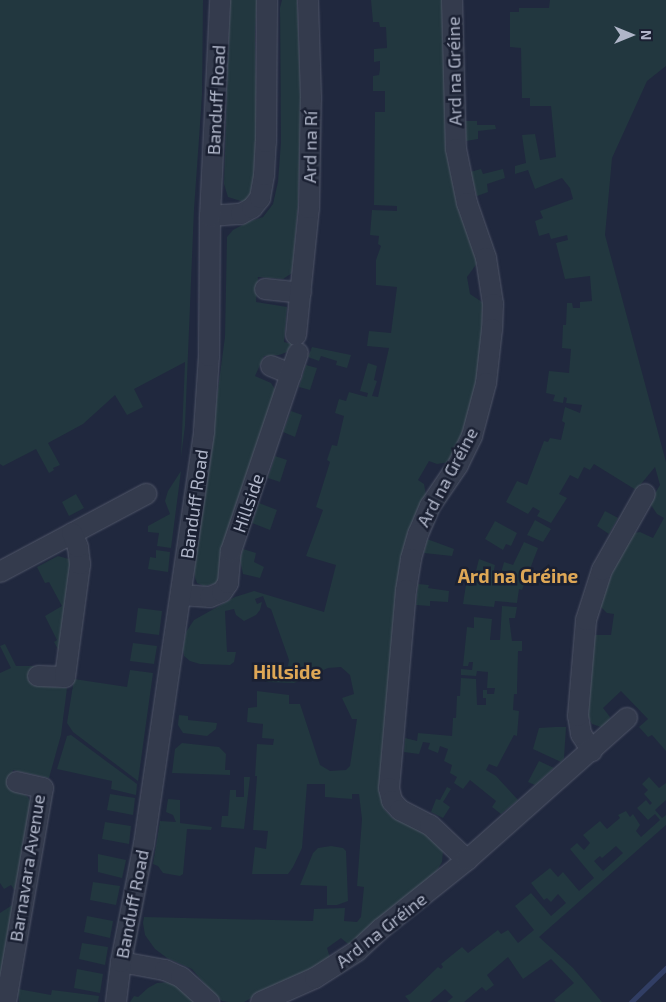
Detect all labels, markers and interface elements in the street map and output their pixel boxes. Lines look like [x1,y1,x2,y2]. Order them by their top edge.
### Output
north arrow [606,10,656,60]
street label: Ard na Gréine [442,16,466,126]
text: N [638,30,655,40]
street label: Banduff Road [202,44,230,156]
street label: Ard na Rí [299,111,321,183]
street label: Ard na Gréine [412,424,482,530]
street label: Banduff Road [176,448,212,560]
street label: Hillside [228,471,268,535]
district label: Ard na Gréine [458,565,578,587]
district label: Hillside [253,661,321,683]
street label: Barnavara Avenue [5,793,49,943]
street label: Banduff Road [111,848,153,960]
street label: Ard na Gréine [331,888,431,972]

